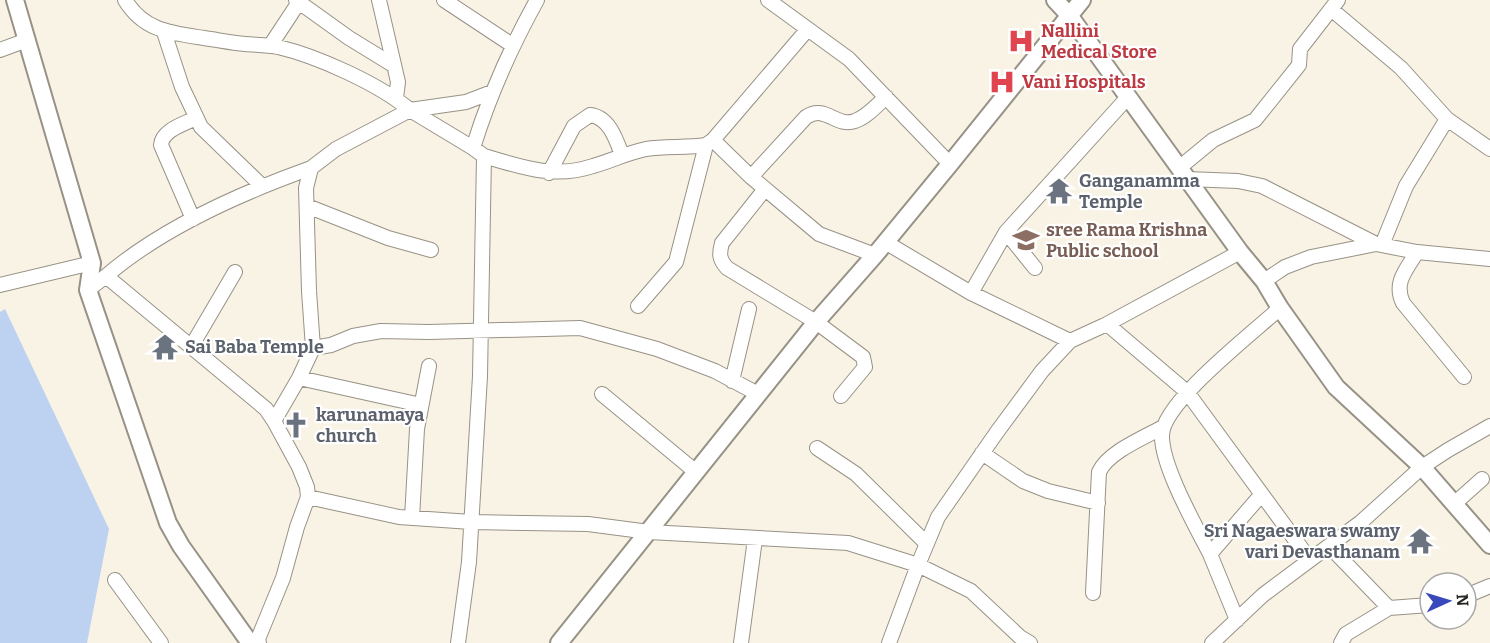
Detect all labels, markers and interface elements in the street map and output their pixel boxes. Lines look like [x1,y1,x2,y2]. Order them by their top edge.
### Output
place label: Nallini Medical Store [1041,20,1157,63]
hospital icon: Nallini Medical Store [1006,26,1036,56]
hospital icon: Vani Hospitals [987,67,1017,97]
place label: Vani Hospitals [1022,71,1146,93]
place label: Ganganamma Temple [1079,170,1200,213]
temple icon: Ganganamma Temple [1044,176,1074,206]
place label: sree Rama Krishna Public school [1046,219,1207,262]
school or university icon: sree Rama Krishna Public school [1011,225,1041,255]
temple icon: Sai Baba Temple [150,332,180,362]
place label: Sai Baba Temple [185,336,324,358]
place label: karunamaya church [316,404,424,447]
church icon: karunamaya church [281,410,311,440]
place label: Sri Nagaeswara swamy vari Devasthanam [1204,520,1401,563]
temple icon: Sri Nagaeswara swamy vari Devasthanam [1405,526,1435,556]
north arrow [1418,571,1478,631]
text: N [1453,593,1472,607]

